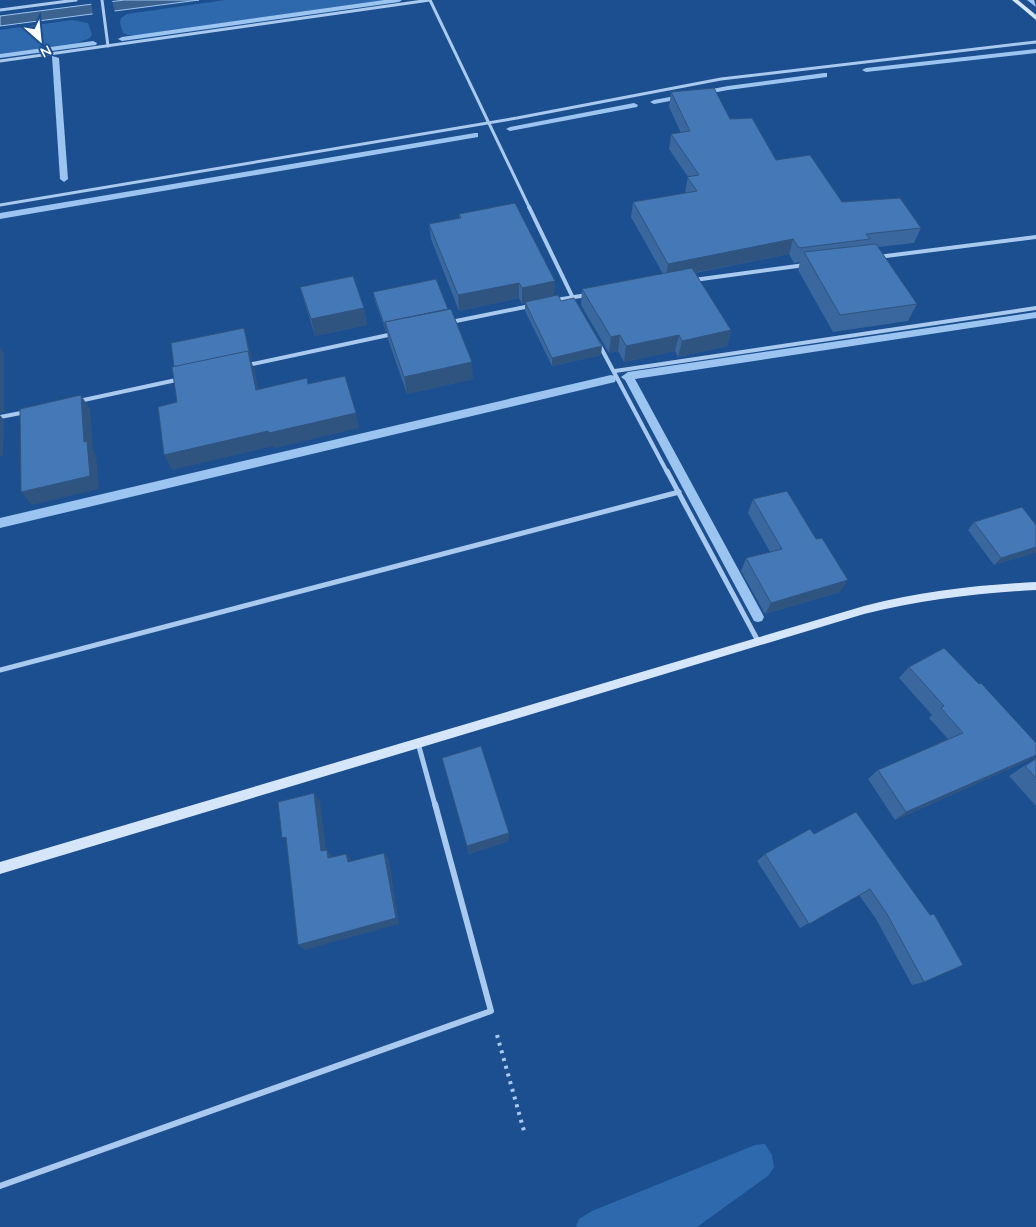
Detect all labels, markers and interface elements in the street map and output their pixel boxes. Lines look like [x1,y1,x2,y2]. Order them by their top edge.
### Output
north arrow [15,15,65,65]
text: N [37,41,55,62]

